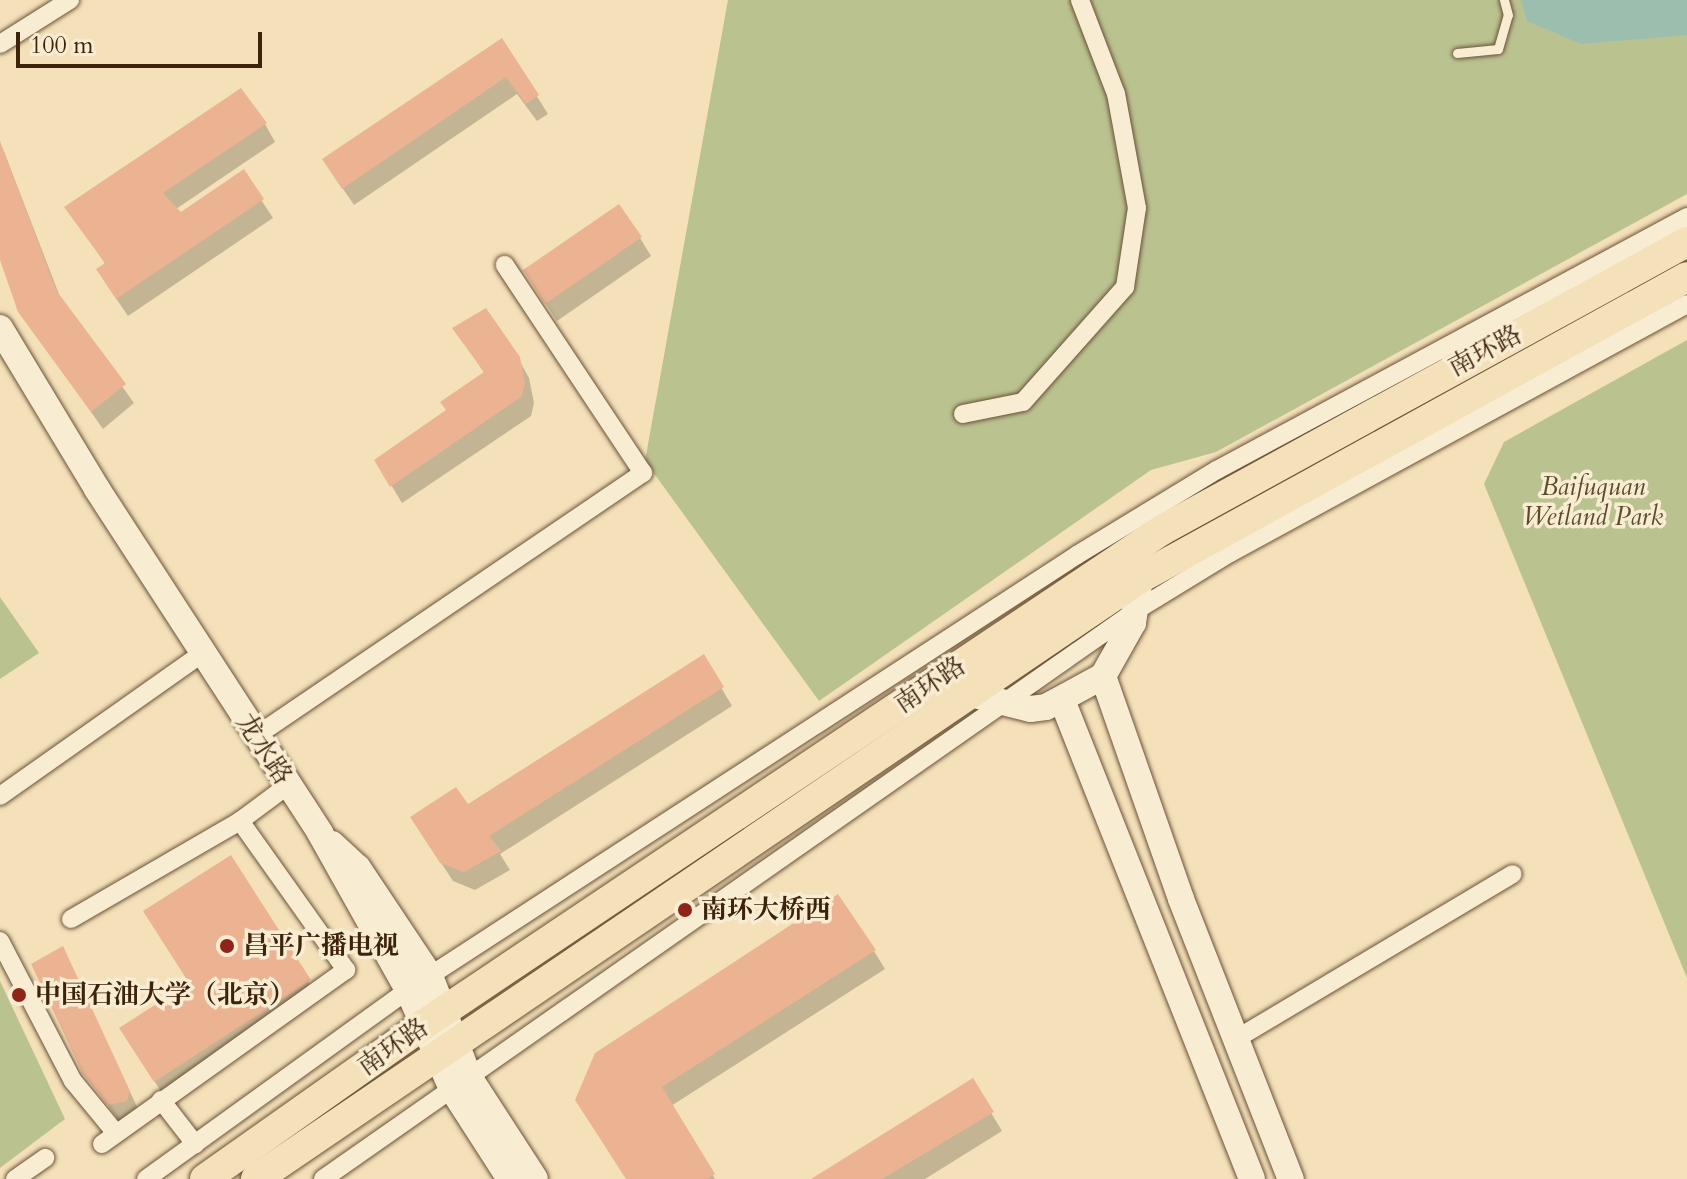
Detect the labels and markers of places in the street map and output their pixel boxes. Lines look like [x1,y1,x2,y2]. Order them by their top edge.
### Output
place label: 南环大桥西 [701,894,831,926]
marker: 南环大桥西 [676,901,694,919]
place label: 昌平广播电视 [243,930,399,962]
marker: 昌平广播电视 [218,937,236,955]
place label: 中国石油大学（北京） [35,979,295,1011]
marker: 中国石油大学（北京） [10,986,28,1004]

